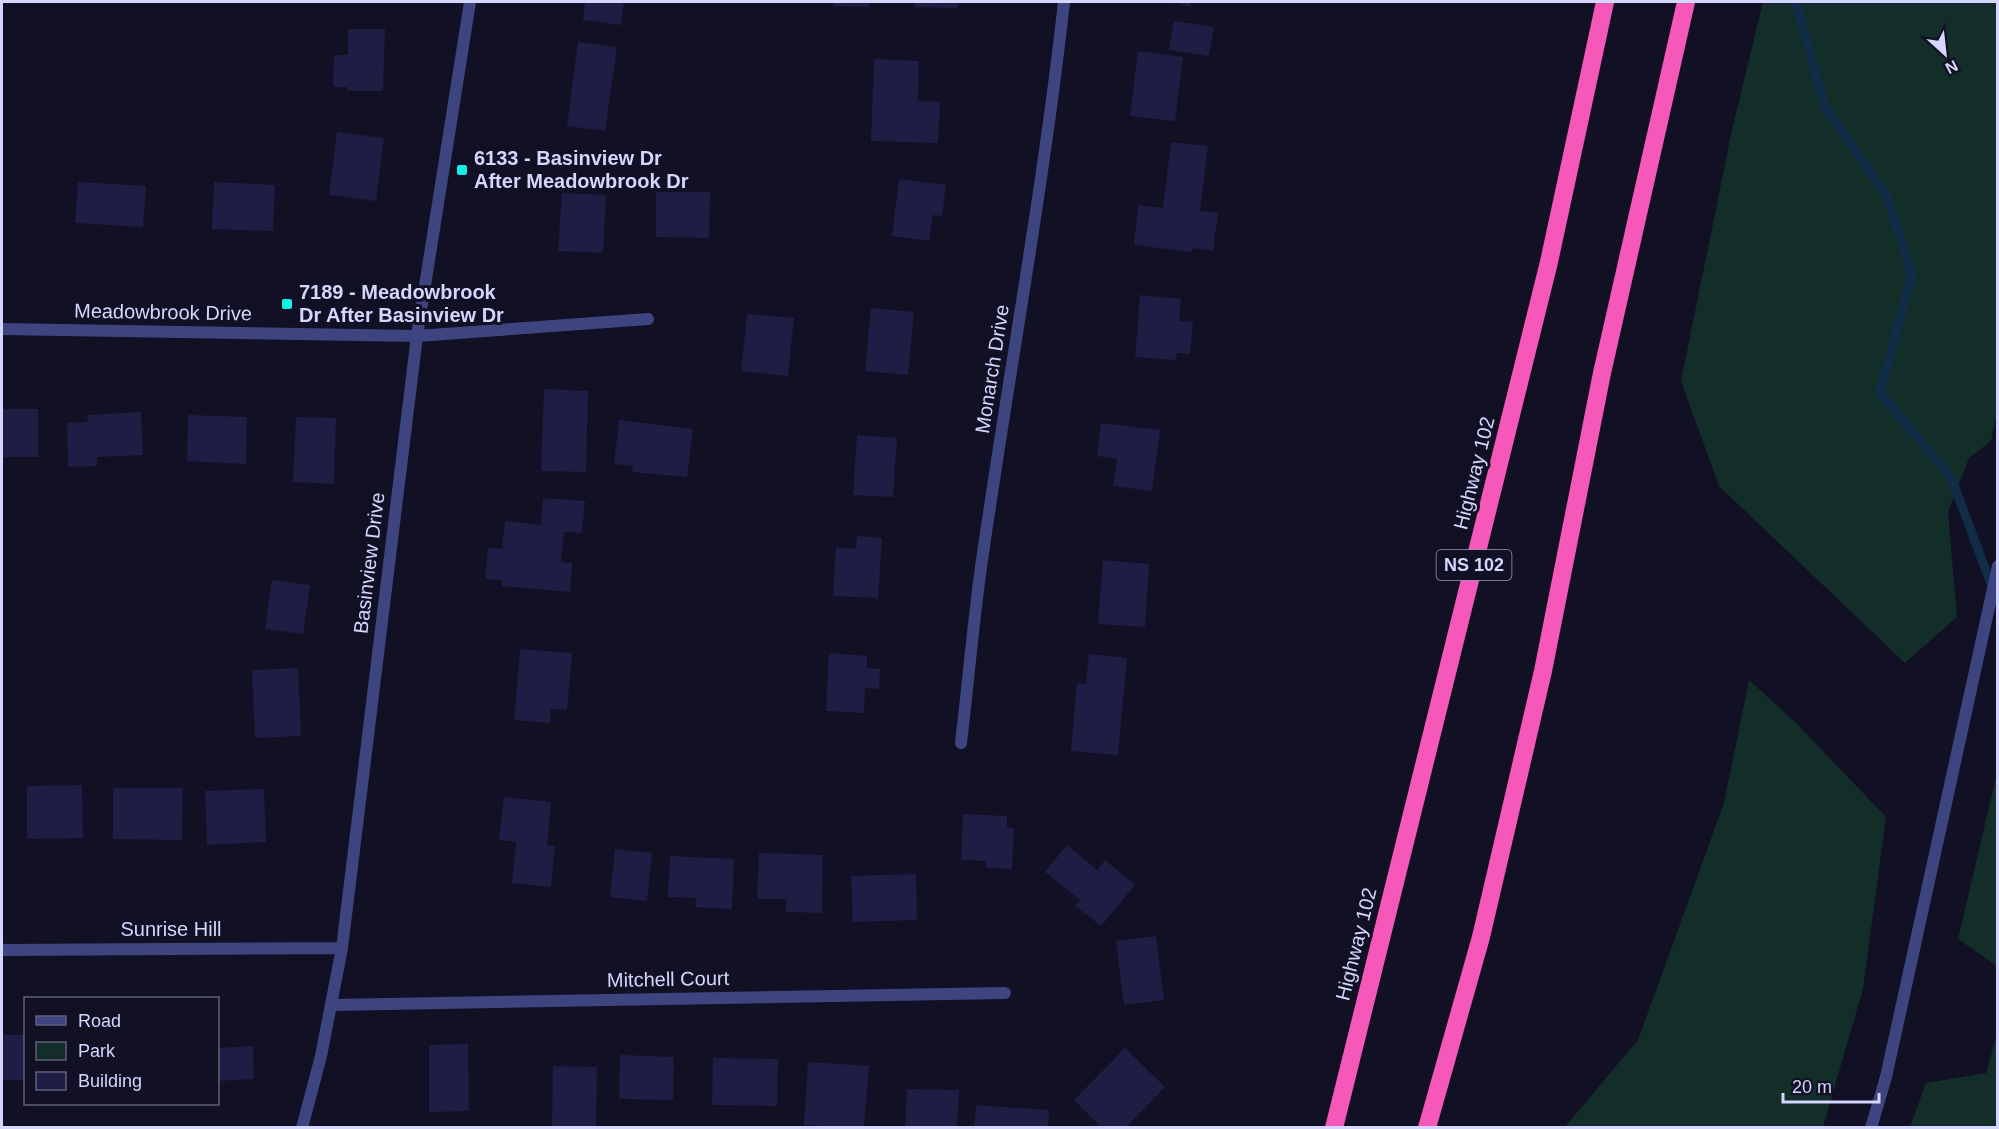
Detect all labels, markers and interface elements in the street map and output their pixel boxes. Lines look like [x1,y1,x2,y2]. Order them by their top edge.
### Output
north arrow [1915,24,1975,84]
text: N [1943,57,1961,77]
place label: 6133 - Basinview Dr After Meadowbrook Dr [474,147,689,192]
marker: 6133 - Basinview Dr After Meadowbrook Dr [455,163,469,177]
place label: 7189 - Meadowbrook Dr After Basinview Dr [299,281,504,326]
marker: 7189 - Meadowbrook Dr After Basinview Dr [280,297,294,311]
street label: Meadowbrook Drive [74,299,252,325]
street label: Monarch Drive [971,303,1013,435]
street label: Highway 102 [1449,414,1499,532]
street label: Basinview Drive [349,491,389,635]
road number: NS 102 [1436,550,1512,580]
street label: Highway 102 [1331,885,1381,1003]
street label: Sunrise Hill [120,918,222,940]
street label: Mitchell Court [607,967,730,991]
legend [24,997,219,1105]
text: Road [78,1011,121,1031]
text: Park [78,1041,116,1061]
scale bar [1783,1066,1879,1104]
text: Building [78,1071,142,1091]
text: 20 m [1792,1077,1832,1097]

